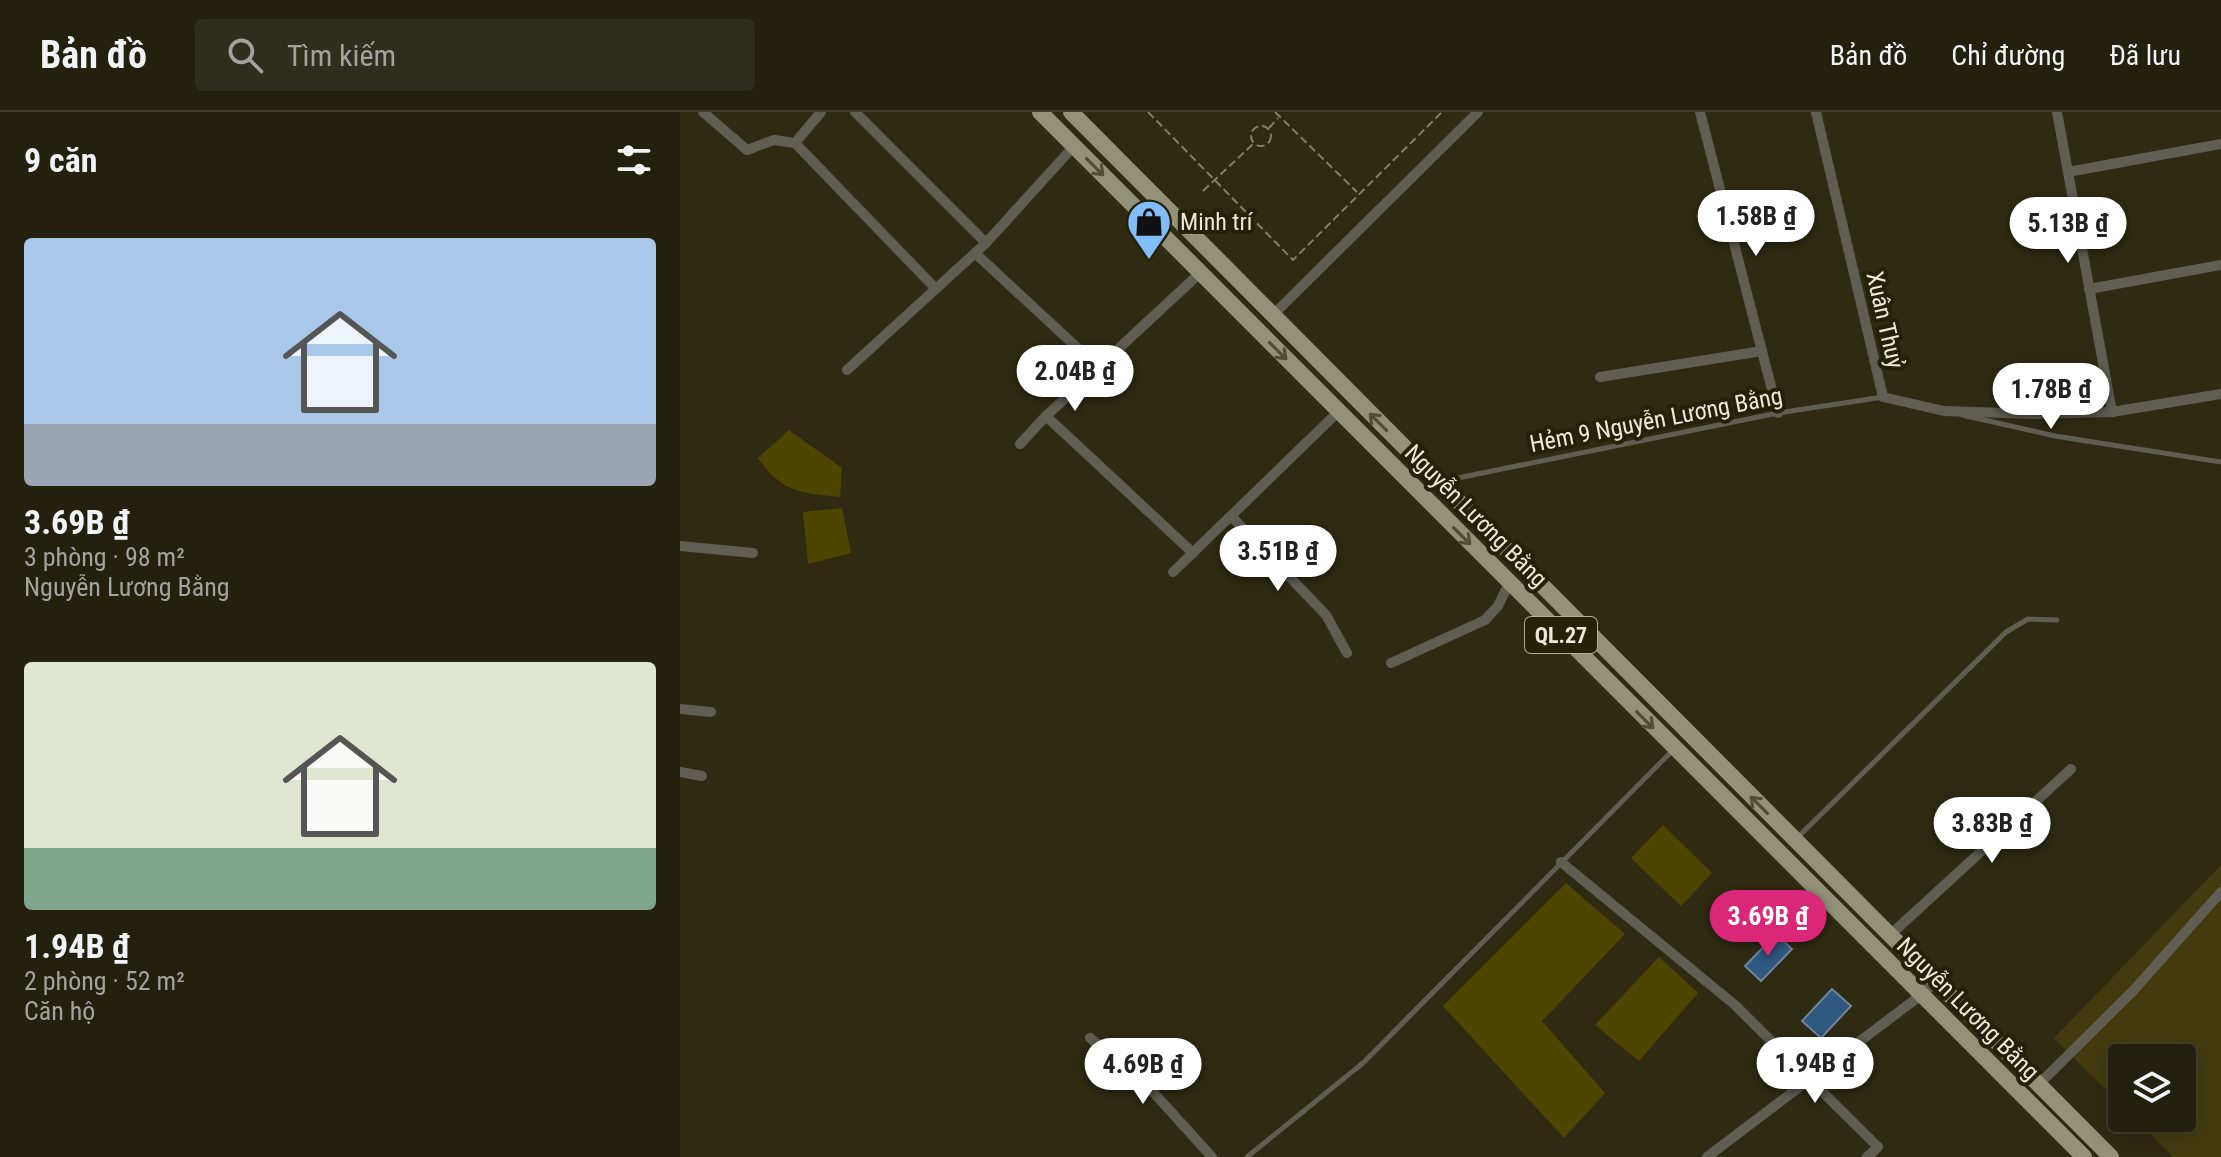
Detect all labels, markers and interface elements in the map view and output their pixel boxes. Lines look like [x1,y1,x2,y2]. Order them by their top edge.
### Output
search box [195,19,755,91]
text: Bản đồ [40,33,147,77]
icon: search [223,33,267,77]
text: Tìm kiếm [287,38,396,73]
text: Bản đồ [1830,39,1907,72]
text: Chỉ đường [1951,39,2065,72]
text: Đã lưu [2109,39,2181,72]
icon: filters [612,138,656,182]
text: 9 căn [24,140,97,180]
one-way arrow [1085,157,1104,176]
pin: 1.58B ₫ [1682,190,1830,258]
pin: 5.13B ₫ [1994,197,2142,265]
shop icon: Minh trí [1125,198,1173,261]
text: 1.58B ₫ [1716,201,1796,231]
place label: Minh trí [1180,208,1254,236]
text: 5.13B ₫ [2028,208,2108,238]
street label: Xuân Thuỷ [1860,269,1910,371]
icon: home [268,290,412,434]
one-way arrow [1268,341,1288,361]
pin: 2.04B ₫ [1001,345,1149,413]
text: 2.04B ₫ [1035,356,1115,386]
pin: 1.78B ₫ [1977,363,2125,431]
text: 1.78B ₫ [2011,374,2091,404]
street label: Hẻm 9 Nguyễn Lương Bằng [1527,382,1785,458]
one-way arrow [1368,412,1387,432]
street label: Nguyễn Lương Bằng [1399,439,1553,593]
text: 3.69B ₫ [24,502,130,542]
pin: 3.51B ₫ [1204,525,1352,593]
one-way arrow [1452,526,1471,545]
text: 3.51B ₫ [1238,536,1318,566]
text: 3 phòng · 98 m² [24,542,185,572]
text: Nguyễn Lương Bằng [24,572,230,602]
road number: QL.27 [1525,617,1597,653]
one-way arrow [1636,710,1655,730]
icon: home [268,714,412,858]
one-way arrow [1750,796,1769,815]
pin: 3.83B ₫ [1918,797,2066,865]
text: 3.83B ₫ [1952,808,2032,838]
pin: 3.69B ₫ [1694,890,1842,958]
text: 3.69B ₫ [1728,901,1808,931]
text: 1.94B ₫ [24,926,130,966]
street label: Nguyễn Lương Bằng [1891,932,2045,1086]
text: 2 phòng · 52 m² [24,966,185,996]
text: Căn hộ [24,996,95,1026]
pin: 1.94B ₫ [1741,1037,1889,1105]
pin: 4.69B ₫ [1069,1038,1217,1106]
map controls [2108,1044,2196,1132]
button: layers [2108,1044,2196,1132]
text: 1.94B ₫ [1775,1048,1855,1078]
text: 4.69B ₫ [1103,1049,1183,1079]

